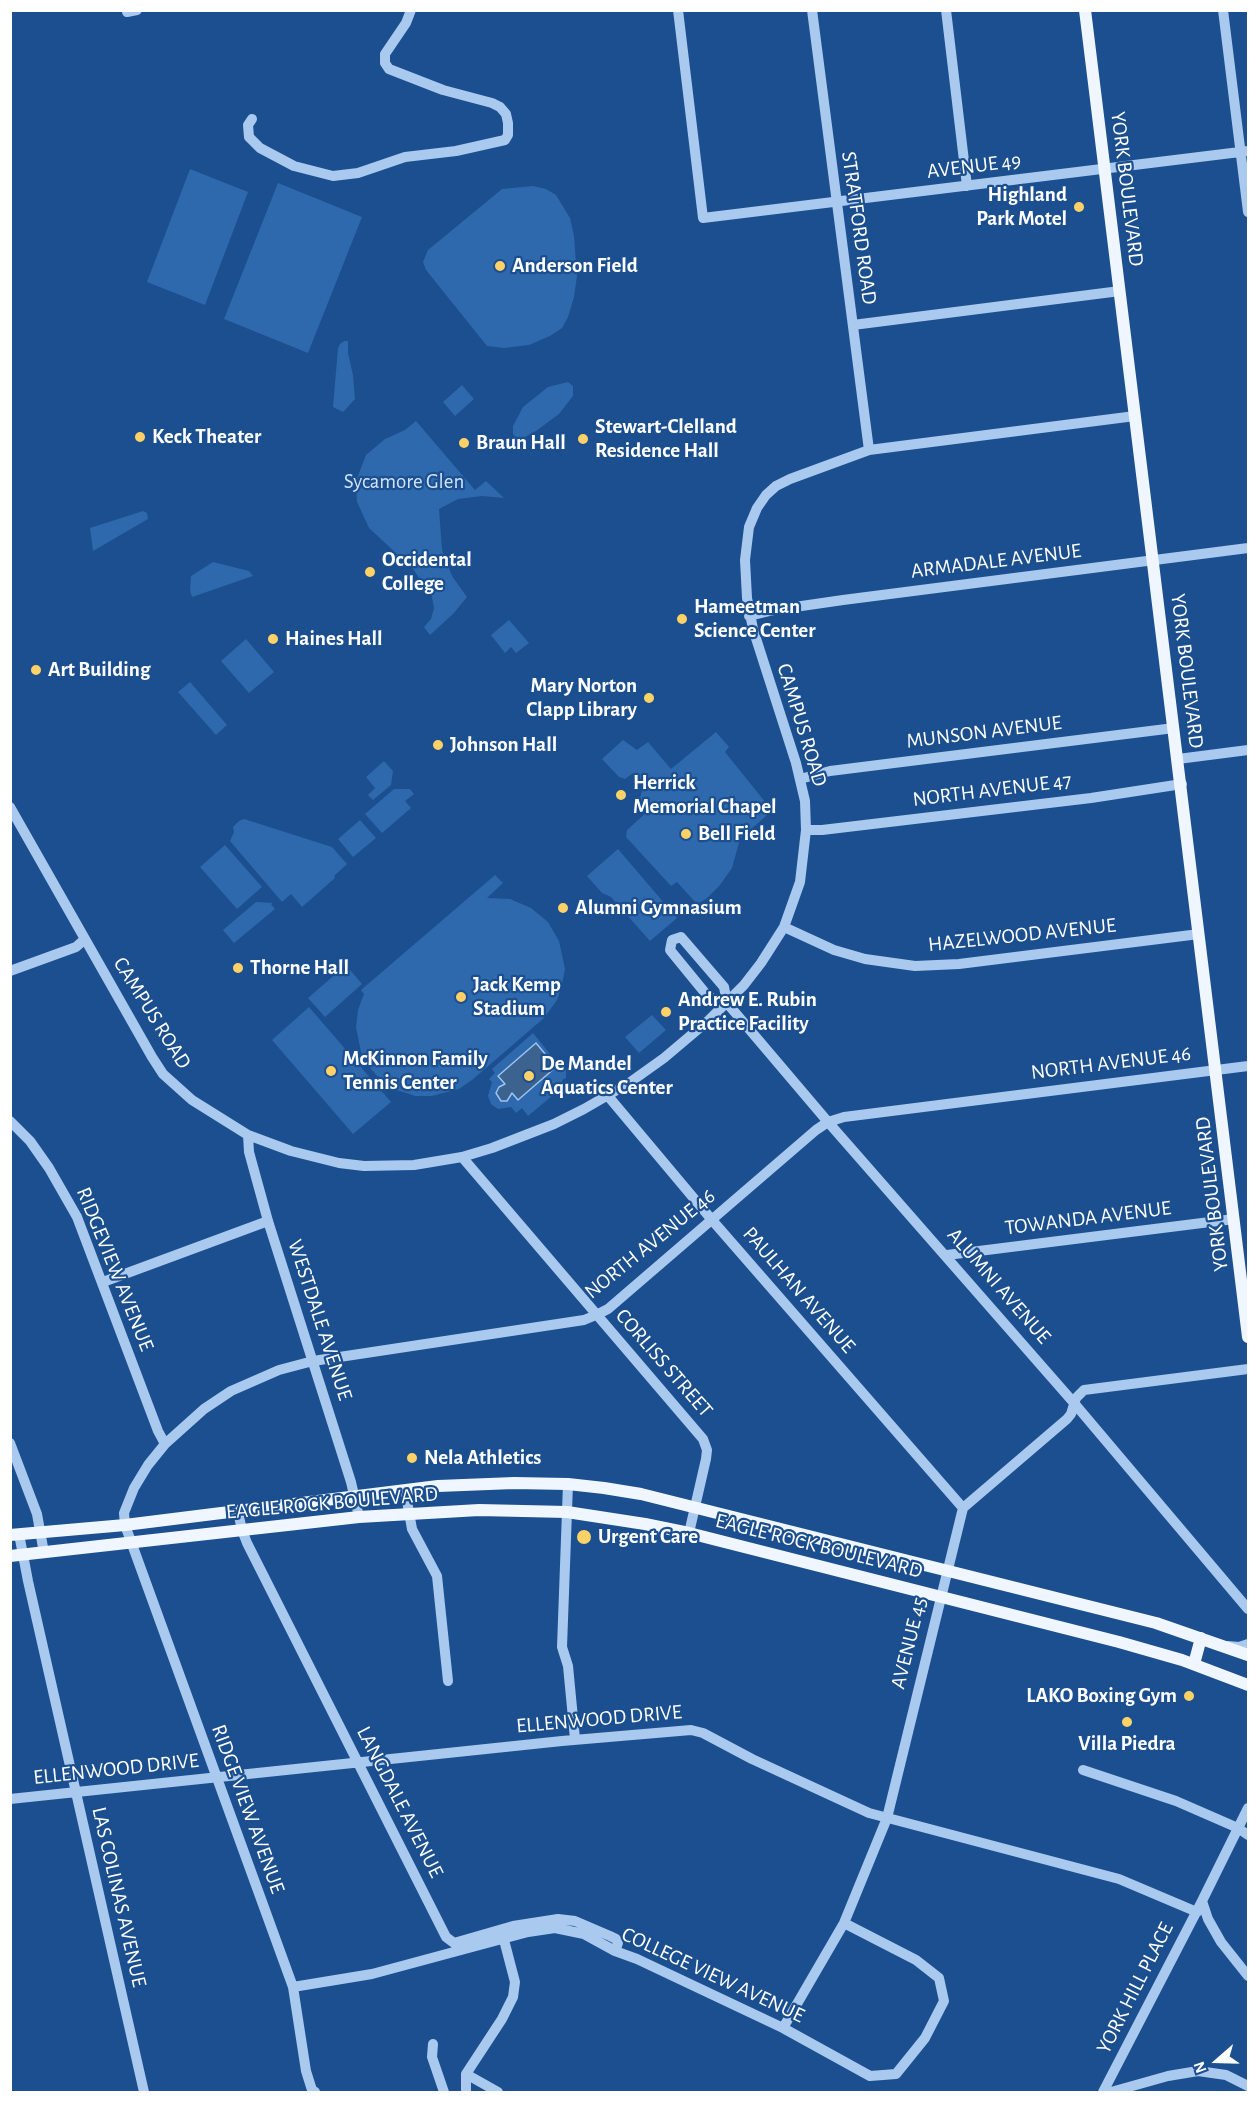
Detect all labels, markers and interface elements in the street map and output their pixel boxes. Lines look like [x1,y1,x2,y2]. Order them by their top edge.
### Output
street label: YORK BOULEVARD [1105,110,1149,268]
street label: AVENUE 49 [925,148,1023,184]
street label: STRATFORD ROAD [836,150,882,306]
place label: Highland Park Motel [976,182,1067,232]
marker: Highland Park Motel [1072,200,1086,214]
place label: Anderson Field [512,253,638,279]
marker: Anderson Field [493,259,507,273]
place label: Stewart-Clelland Residence Hall [595,414,737,464]
place label: Keck Theater [152,424,261,450]
marker: Keck Theater [133,430,147,444]
place label: Braun Hall [476,430,566,456]
marker: Stewart-Clelland Residence Hall [576,432,590,446]
marker: Braun Hall [457,436,471,450]
park label: Sycamore Glen [344,469,464,495]
street label: ARMADALE AVENUE [909,538,1083,584]
place label: Occidental College [382,547,472,597]
marker: Occidental College [363,565,377,579]
street label: YORK BOULEVARD [1165,592,1209,750]
place label: Hameetman Science Center [694,594,816,644]
marker: Hameetman Science Center [675,612,689,626]
place label: Haines Hall [285,626,383,652]
marker: Haines Hall [266,632,280,646]
place label: Art Building [48,657,150,683]
street label: CAMPUS ROAD [771,660,833,790]
marker: Art Building [29,663,43,677]
place label: Mary Norton Clapp Library [526,673,637,723]
marker: Mary Norton Clapp Library [642,691,656,705]
street label: MUNSON AVENUE [905,710,1063,754]
place label: Johnson Hall [450,732,557,758]
marker: Johnson Hall [431,738,445,752]
street label: NORTH AVENUE 47 [911,768,1073,812]
place label: Herrick Memorial Chapel [633,770,777,820]
marker: Herrick Memorial Chapel [614,788,628,802]
place label: Bell Field [698,821,776,847]
marker: Bell Field [679,827,693,841]
place label: Alumni Gymnasium [575,895,742,921]
marker: Alumni Gymnasium [556,901,570,915]
street label: HAZELWOOD AVENUE [927,913,1117,957]
street label: CAMPUS ROAD [108,952,196,1074]
place label: Thorne Hall [250,955,349,981]
marker: Thorne Hall [231,961,245,975]
place label: Jack Kemp Stadium [473,972,561,1022]
place label: Andrew E. Rubin Practice Facility [678,987,817,1037]
marker: Jack Kemp Stadium [454,990,468,1004]
marker: Andrew E. Rubin Practice Facility [659,1005,673,1019]
street label: NORTH AVENUE 46 [1030,1041,1192,1085]
place label: McKinnon Family Tennis Center [343,1046,488,1096]
place label: De Mandel Aquatics Center [541,1051,673,1101]
marker: McKinnon Family Tennis Center [324,1064,338,1078]
marker: De Mandel Aquatics Center [522,1069,536,1083]
street label: YORK BOULEVARD [1190,1115,1234,1273]
street label: RIDGEVIEW AVENUE [71,1183,159,1355]
street label: NORTH AVENUE 46 [580,1184,720,1304]
street label: TOWANDA AVENUE [1003,1195,1173,1241]
street label: PAULHAN AVENUE [737,1222,861,1358]
street label: ALUMNI AVENUE [942,1223,1056,1349]
street label: WESTDALE AVENUE [282,1236,358,1404]
street label: CORLISS STREET [610,1304,718,1422]
place label: Nela Athletics [424,1445,541,1471]
marker: Nela Athletics [405,1451,419,1465]
street label: EAGLE ROCK BOULEVARD [225,1481,439,1525]
street label: EAGLE ROCK BOULEVARD [713,1508,925,1584]
place label: Urgent Care [598,1524,698,1550]
marker: Urgent Care [575,1528,593,1546]
street label: AVENUE 45 [885,1595,933,1691]
place label: LAKO Boxing Gym [1026,1683,1177,1709]
marker: LAKO Boxing Gym [1182,1689,1196,1703]
street label: ELLENWOOD DRIVE [515,1699,683,1739]
marker: Villa Piedra [1120,1715,1134,1729]
street label: RIDGE VIEW AVENUE [206,1721,290,1897]
street label: LANGDALE AVENUE [351,1722,449,1882]
place label: Villa Piedra [1078,1731,1176,1757]
street label: ELLENWOOD DRIVE [32,1748,200,1790]
street label: LAS COLINAS AVENUE [86,1805,152,1989]
street label: YORK HILL PLACE [1091,1918,1179,2058]
street label: COLLEGE VIEW AVENUE [618,1922,808,2028]
north arrow [1187,2031,1247,2091]
text: N [1191,2059,1210,2075]

